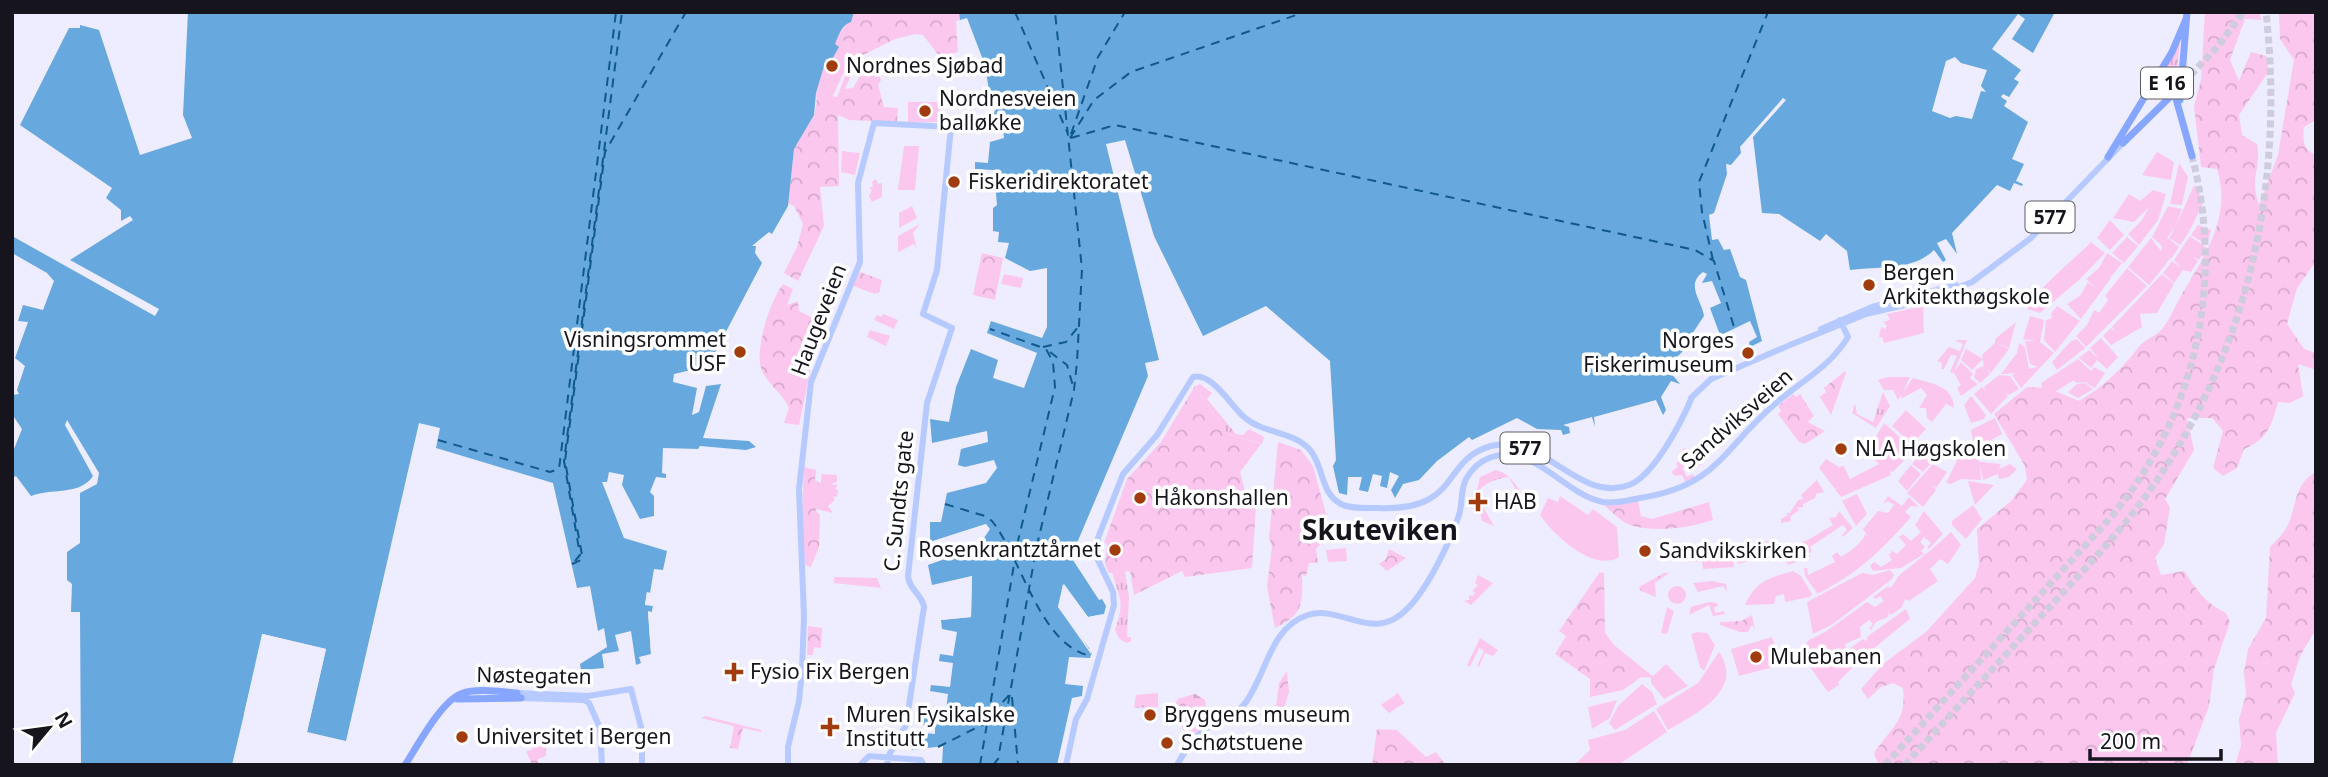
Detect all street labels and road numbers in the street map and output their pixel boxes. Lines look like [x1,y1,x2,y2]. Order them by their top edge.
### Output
road number: E 16 [2141,68,2193,99]
road number: 577 [2025,202,2074,232]
street label: Haugeveien [784,260,852,379]
street label: Sandviksveien [1675,362,1798,475]
street label: C. Sundts gate [877,429,919,573]
road number: 577 [1500,432,1550,463]
street label: Nøstegaten [476,660,592,690]

